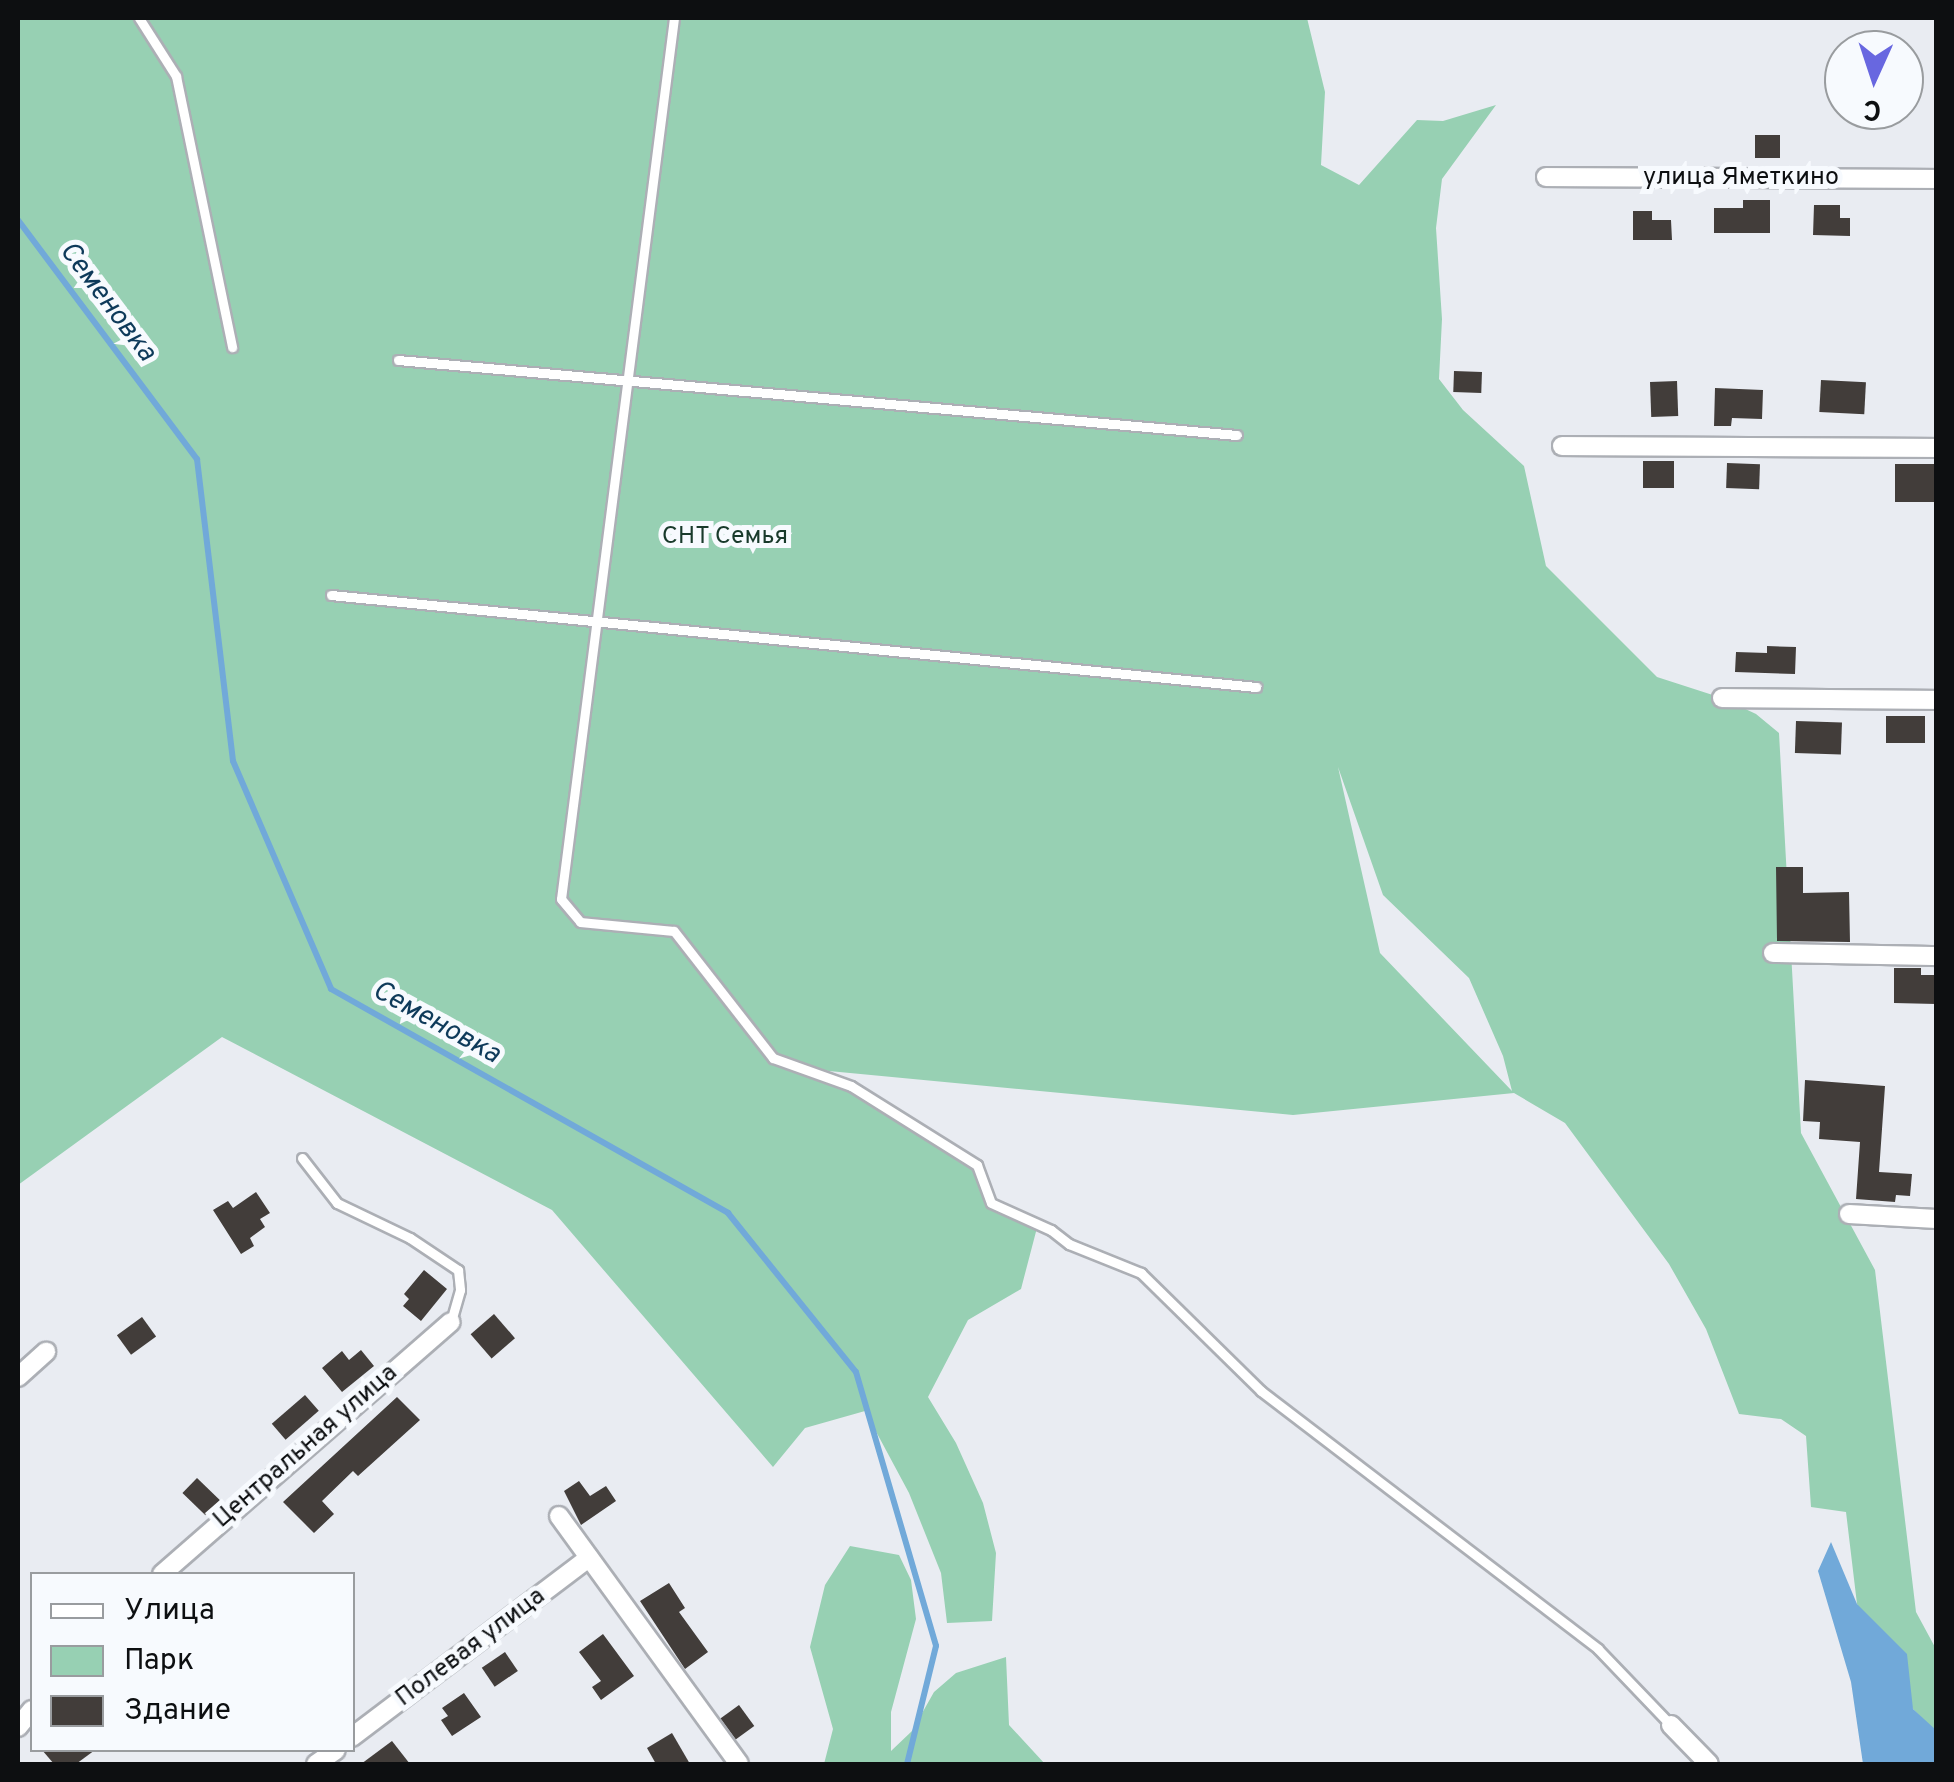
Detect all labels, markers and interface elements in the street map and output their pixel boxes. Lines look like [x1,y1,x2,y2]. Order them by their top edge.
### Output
north arrow [1824,30,1924,130]
text: С [1863,90,1882,126]
street label: улица Яметкино [1643,163,1839,193]
water label: Семеновка [51,235,163,369]
park label: СНТ Семья [661,522,789,552]
water label: Семеновка [366,974,506,1072]
street label: Центральная улица [208,1359,404,1535]
legend [30,1572,355,1752]
street label: Полевая улица [390,1582,552,1714]
text: Улица [124,1593,215,1630]
text: Парк [124,1643,194,1680]
text: Здание [124,1693,231,1730]

